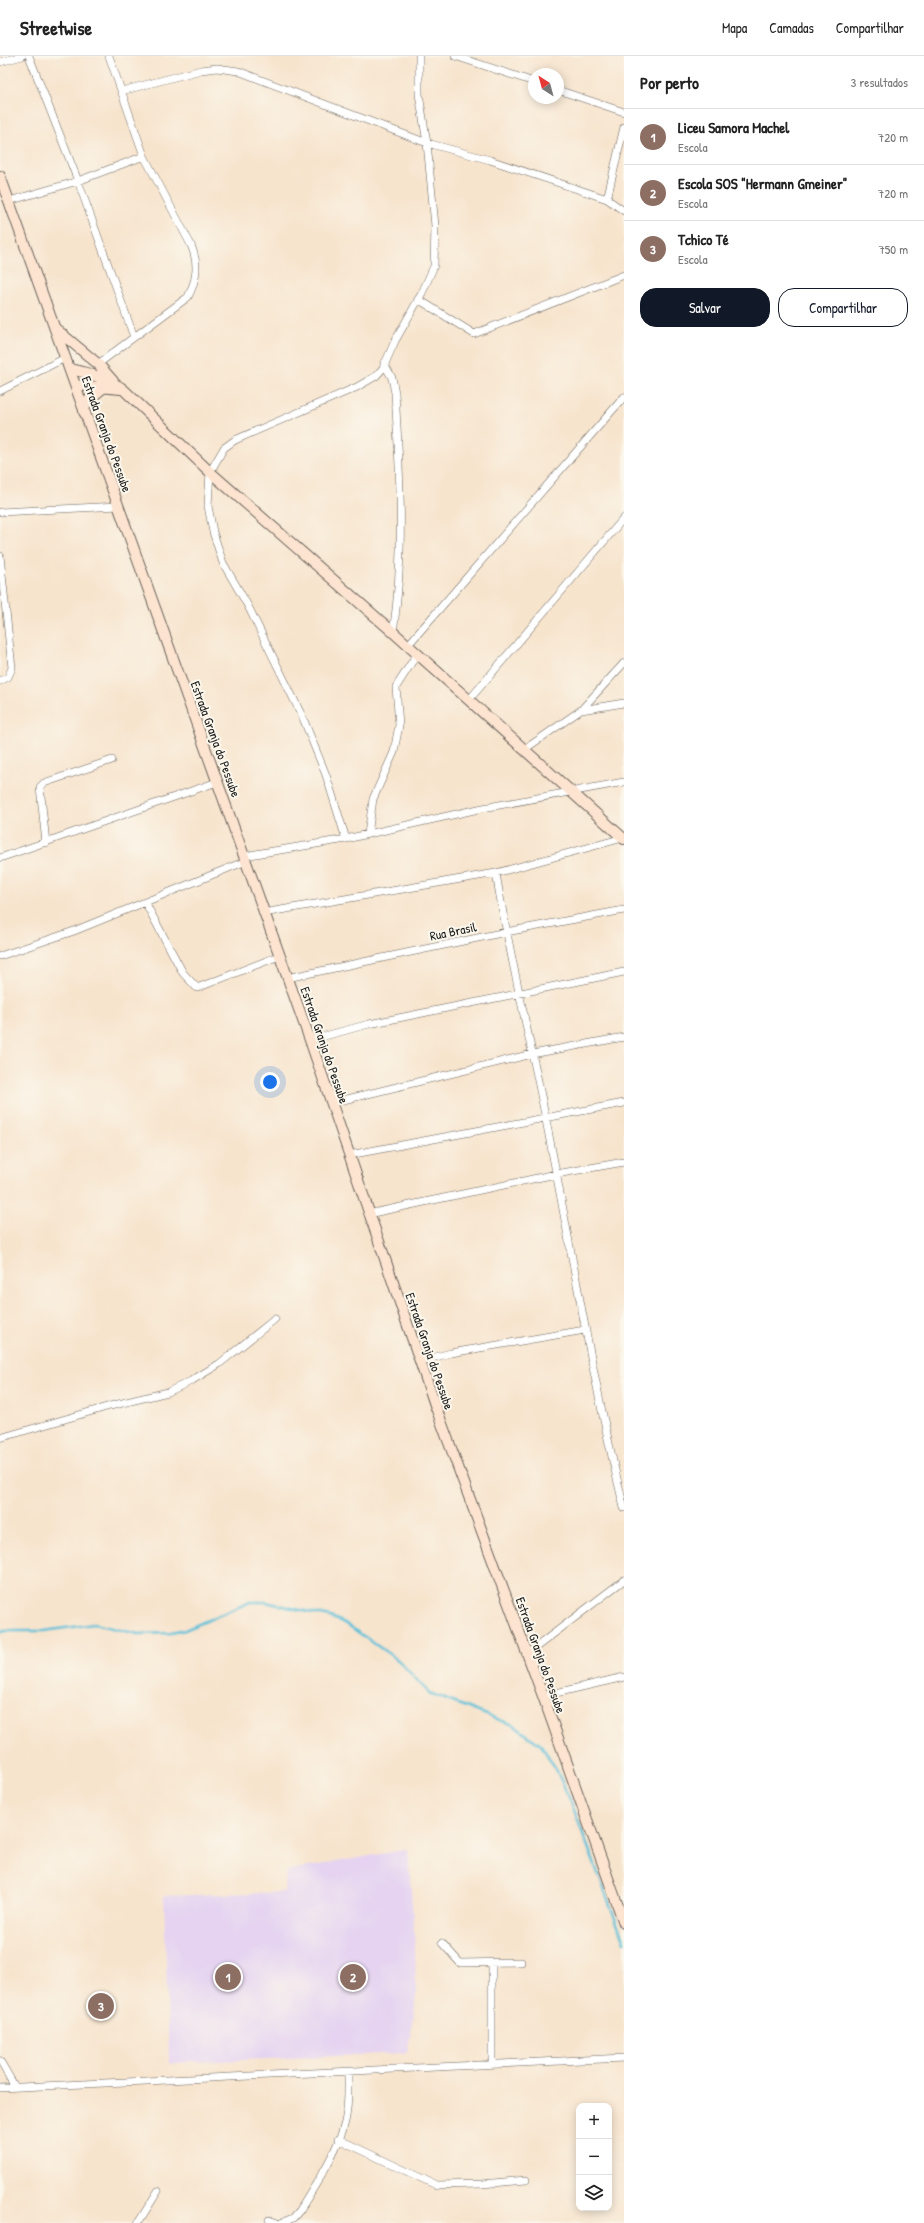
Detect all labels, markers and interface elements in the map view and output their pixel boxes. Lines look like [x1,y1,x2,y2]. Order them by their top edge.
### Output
text: Streetwise [20,15,92,41]
text: Mapa [722,18,747,37]
text: Camadas [769,18,814,37]
text: Compartilhar [836,18,904,37]
north arrow [528,68,564,104]
text: Por perto [640,71,699,94]
text: 3 resultados [850,73,908,91]
text: Liceu Samora Machel [678,117,789,138]
text: 1 [651,128,655,146]
text: 720 m [878,128,908,146]
text: Escola [678,138,708,156]
text: Escola SOS "Hermann Gmeiner" [678,173,847,194]
text: 2 [650,184,656,202]
text: 720 m [878,184,908,202]
text: Escola [678,194,708,212]
text: Tchico Té [678,229,729,250]
text: 3 [650,240,656,258]
text: 750 m [878,240,908,258]
text: Escola [678,250,708,268]
button: Salvar [640,288,770,327]
button: Compartilhar [778,288,908,327]
street label: Estrada Granja do Pessube [78,373,136,495]
street label: Estrada Granja do Pessube [187,678,245,800]
street label: Rua Brasil [428,917,479,945]
street label: Estrada Granja do Pessube [297,984,353,1106]
your location [260,1072,280,1092]
street label: Estrada Granja do Pessube [402,1290,458,1412]
street label: Estrada Granja do Pessube [512,1594,570,1716]
pin: 1 [215,1962,241,1992]
pin: 2 [340,1962,366,1992]
pin: 3 [88,1991,114,2021]
map controls [576,2103,612,2211]
button: + [576,2103,612,2139]
button: − [576,2139,612,2175]
button: layers [576,2175,612,2211]

